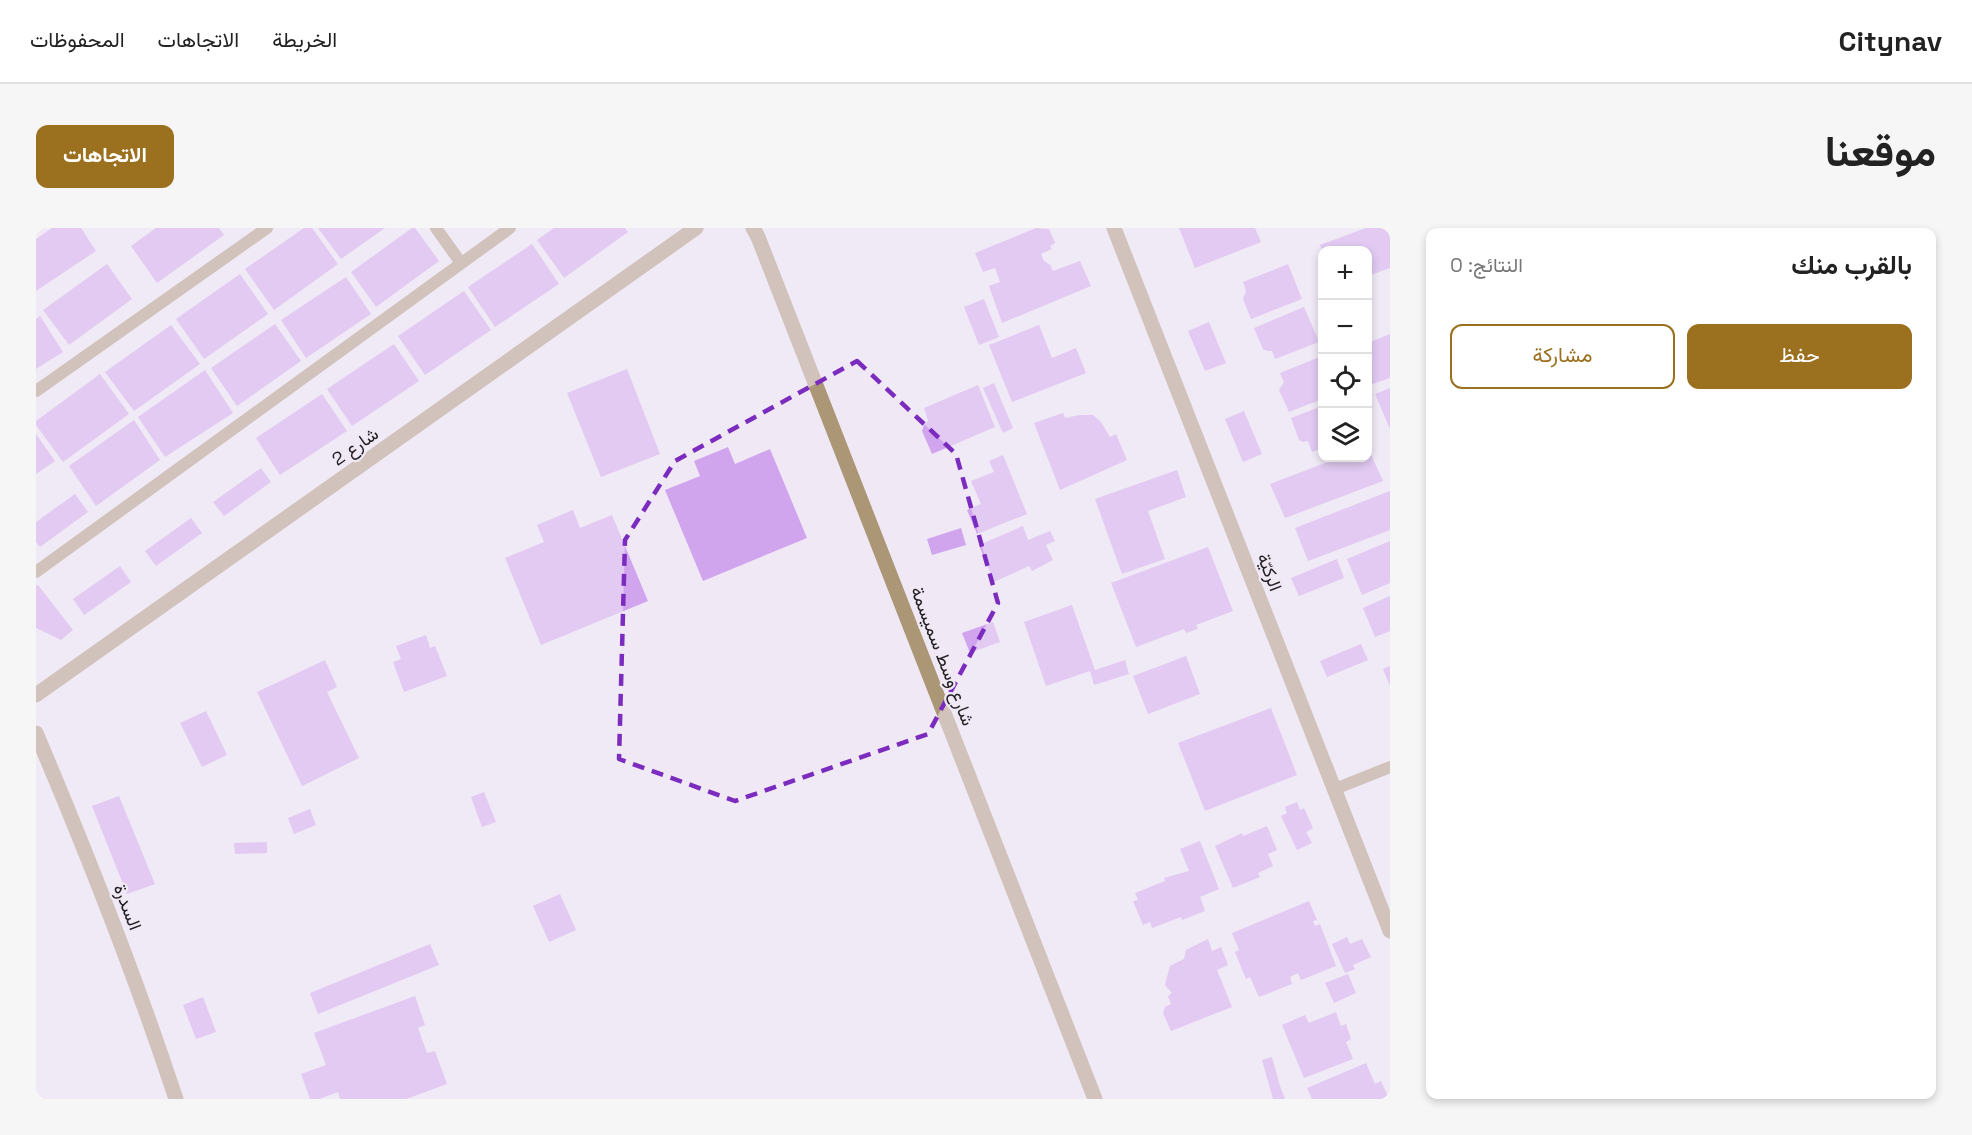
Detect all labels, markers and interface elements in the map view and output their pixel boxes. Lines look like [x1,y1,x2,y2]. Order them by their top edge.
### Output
text: Citynav [1839,23,1942,59]
text: المحفوظات [30,26,125,53]
text: الاتجاهات [158,26,239,53]
text: الخريطة [272,26,337,53]
button: الاتجاهات [36,125,174,188]
text: موقعنا [1825,125,1936,178]
map controls [1318,246,1372,462]
button: + [1318,246,1372,300]
text: بالقرب منك [1791,248,1912,282]
text: النتائج: 0 [1450,252,1523,278]
button: − [1318,300,1372,354]
button: مشاركة [1450,324,1675,389]
button: حفظ [1687,324,1912,389]
button: locate [1318,354,1372,408]
button: layers [1318,408,1372,462]
street label: شارع 2 [327,422,383,471]
street label: الركيّة [1252,550,1288,594]
street label: شارع وسط سميسمة [905,583,980,729]
street label: السدرة [109,881,147,933]

